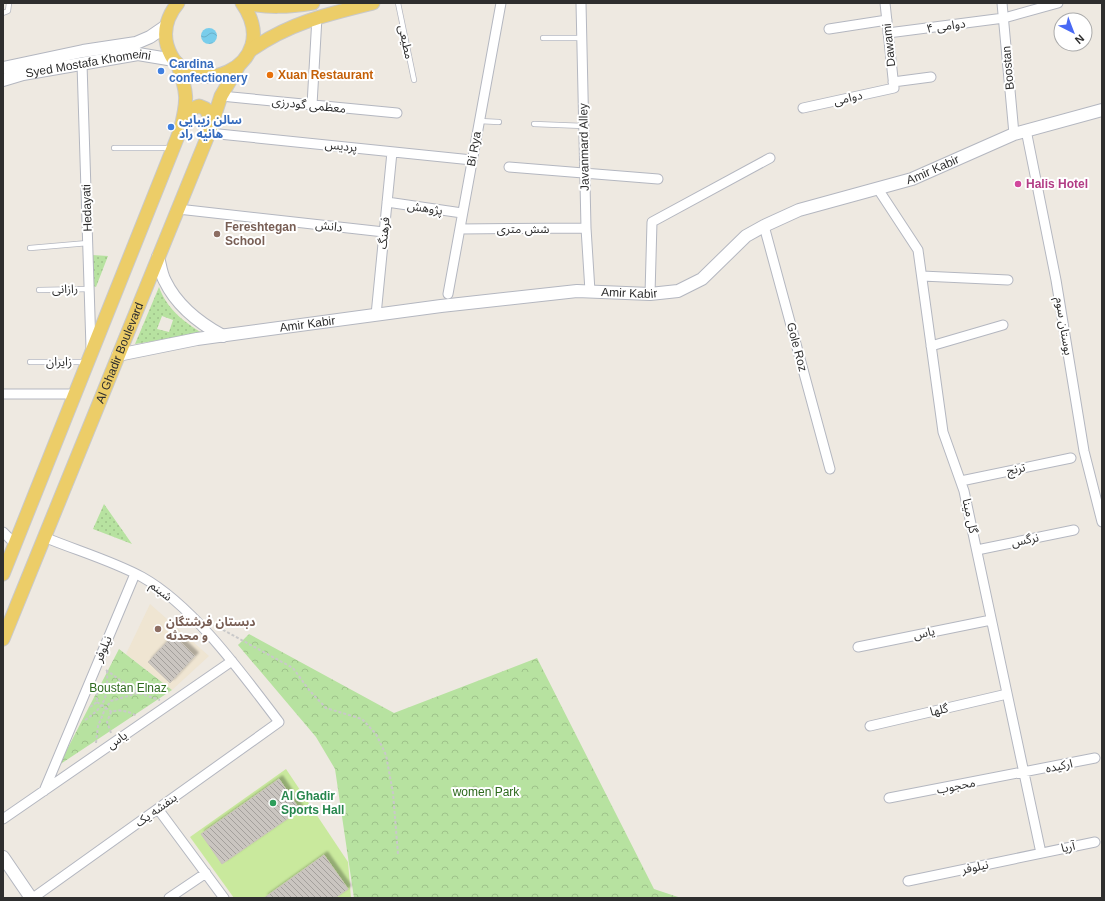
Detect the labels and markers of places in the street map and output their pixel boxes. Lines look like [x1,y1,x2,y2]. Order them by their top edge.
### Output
place label: Cardina confectionery [169,57,248,85]
marker: Cardina confectionery [156,66,166,76]
place label: Xuan Restaurant [278,68,373,82]
marker: Xuan Restaurant [265,70,275,80]
place label: سالن زیبایی هانيه راد [179,113,242,141]
marker: سالن زیبایی هانيه راد [166,122,176,132]
place label: Halis Hotel [1026,177,1088,191]
marker: Halis Hotel [1013,179,1023,189]
place label: Fereshtegan School [225,220,296,248]
marker: Fereshtegan School [212,229,222,239]
place label: دبستان فرشتگان و محدثه [166,615,255,643]
marker: دبستان فرشتگان و محدثه [153,624,163,634]
place label: Al Ghadir Sports Hall [281,789,344,817]
marker: Al Ghadir Sports Hall [268,798,278,808]

